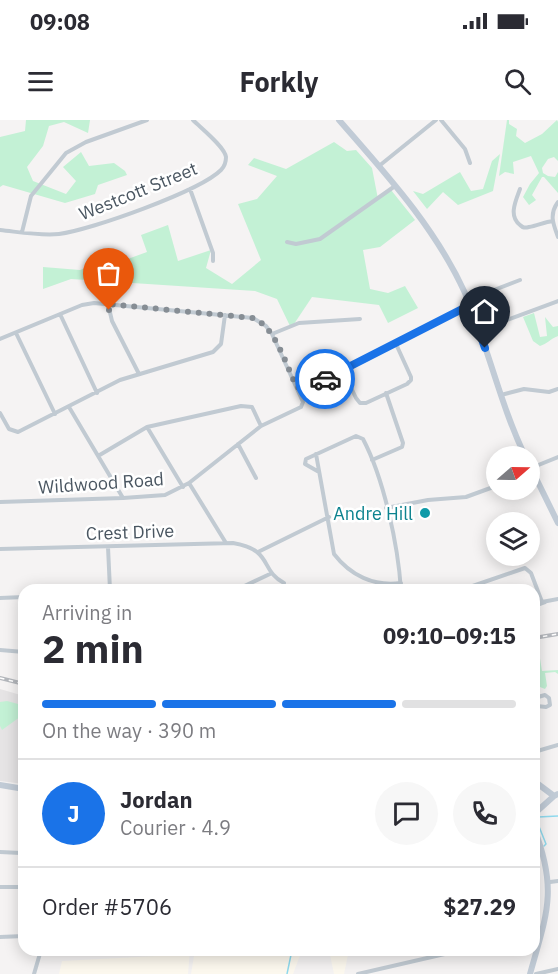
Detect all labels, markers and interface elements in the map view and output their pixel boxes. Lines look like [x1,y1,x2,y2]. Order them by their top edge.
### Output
text: 09:08 [30,7,90,36]
text: Forkly [239,64,319,99]
icon: menu [24,65,57,98]
icon: search [501,65,534,98]
street label: Westcott Street [75,157,201,225]
pin [83,248,134,310]
icon: bag [92,257,125,290]
pin [459,286,510,348]
icon: home [468,295,501,328]
courier [295,349,355,409]
icon: car [309,363,342,396]
north arrow [486,446,540,500]
map controls [486,446,540,566]
street label: Wildwood Road [37,467,165,499]
place label: Andre Hill [333,502,413,525]
marker: Andre Hill [418,506,432,520]
button: layers [486,512,540,566]
street label: Crest Drive [85,519,175,545]
text: Arriving in [42,599,132,626]
text: 09:10–09:15 [383,621,516,650]
text: 2 min [42,623,144,674]
text: On the way · 390 m [42,717,216,744]
button: chat [375,782,438,845]
button: phone [453,782,516,845]
text: Jordan [120,785,193,814]
text: J [67,799,80,828]
text: Courier · 4.9 [120,814,231,841]
text: Order #5706 [42,892,172,921]
text: $27.29 [443,892,516,921]

